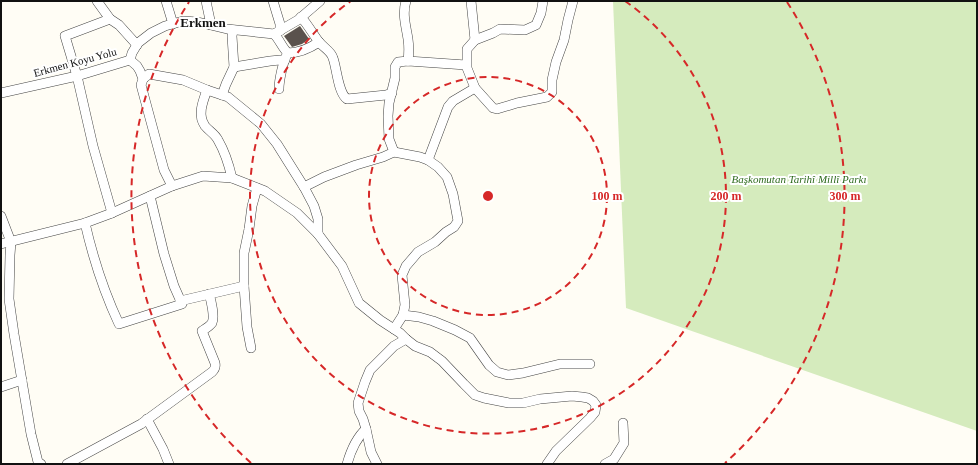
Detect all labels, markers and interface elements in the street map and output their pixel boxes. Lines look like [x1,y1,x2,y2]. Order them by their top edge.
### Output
district label: Erkmen [180,15,227,30]
street label: Erkmen Koyu Yolu [32,45,118,79]
park label: Başkomutan Tarihî Millî Parkı [732,173,866,185]
centre of rings [481,189,495,203]
text: 100 m [592,189,623,203]
text: 200 m [711,189,742,203]
text: 300 m [830,189,861,203]

